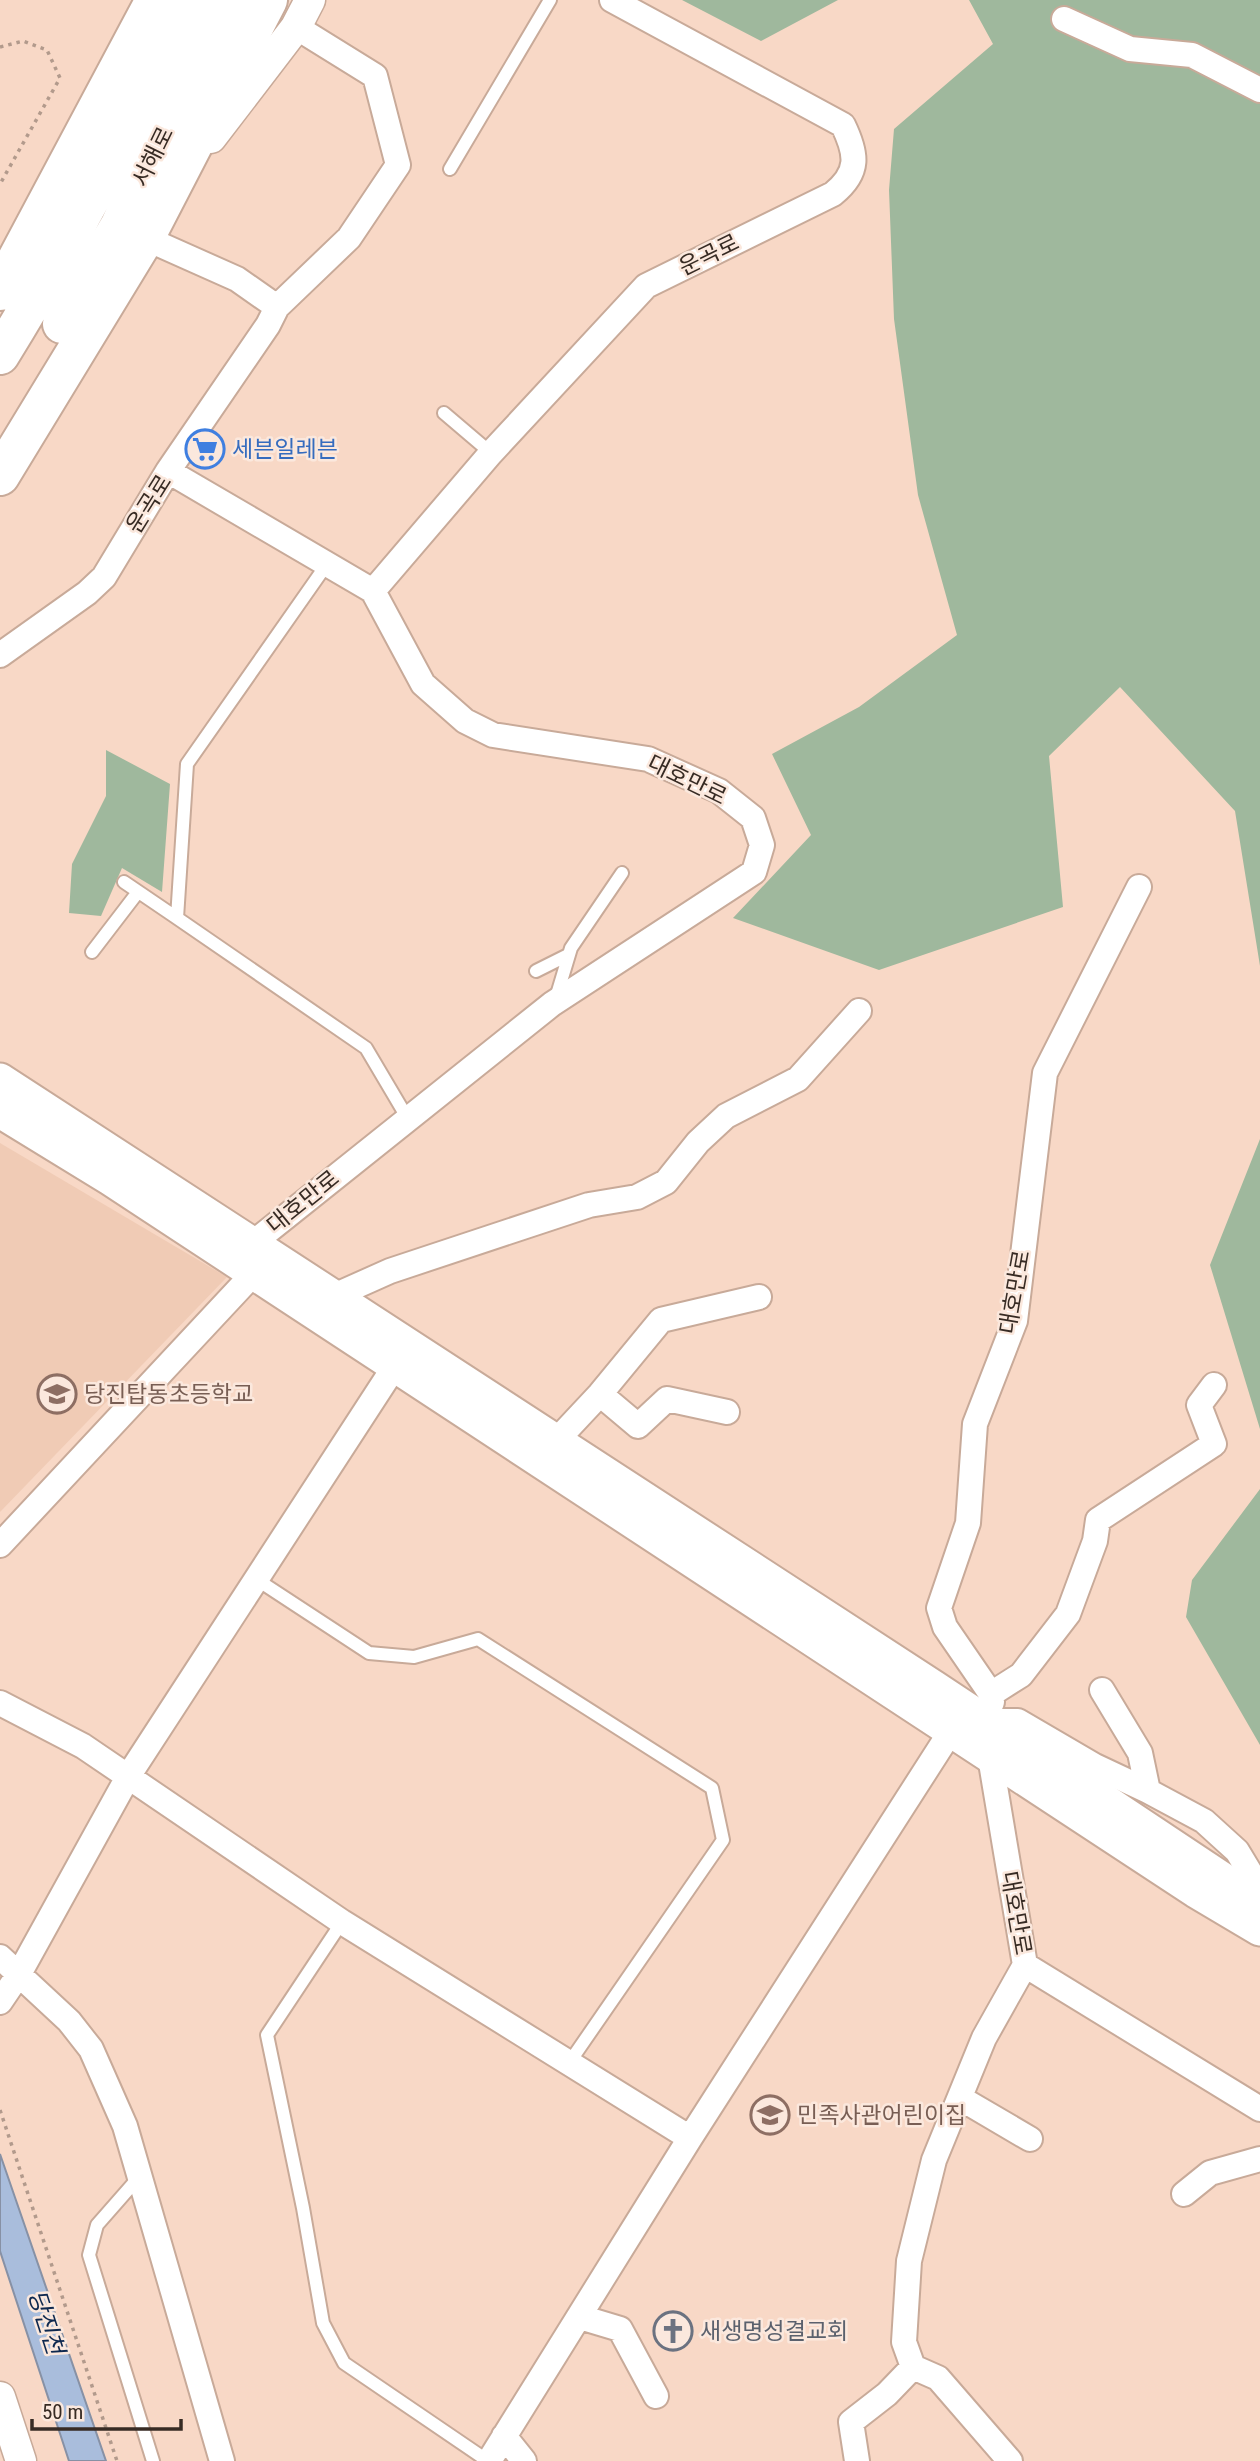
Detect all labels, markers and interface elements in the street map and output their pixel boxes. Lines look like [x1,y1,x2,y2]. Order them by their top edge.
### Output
street label: 서해로 [127,123,179,191]
street label: 운곡로 [675,229,743,281]
supermarket icon: 세븐일레븐 [184,428,226,470]
place label: 세븐일레븐 [232,436,338,463]
street label: 운곡로 [121,470,177,538]
street label: 대호만로 [643,749,731,811]
street label: 대호만로 [262,1165,344,1239]
street label: 대호만로 [994,1248,1036,1336]
school or university icon: 당진탑동초등학교 [36,1373,78,1415]
place label: 당진탑동초등학교 [84,1381,253,1408]
street label: 대호만로 [995,1869,1037,1957]
school or university icon: 민족사관어린이집 [749,2094,791,2136]
place label: 민족사관어린이집 [797,2102,966,2129]
water label: 당진천 [22,2286,70,2361]
church icon: 새생명성결교회 [652,2310,694,2352]
place label: 새생명성결교회 [700,2318,848,2345]
scale bar [32,2388,180,2432]
text: 50 m [42,2400,83,2424]

